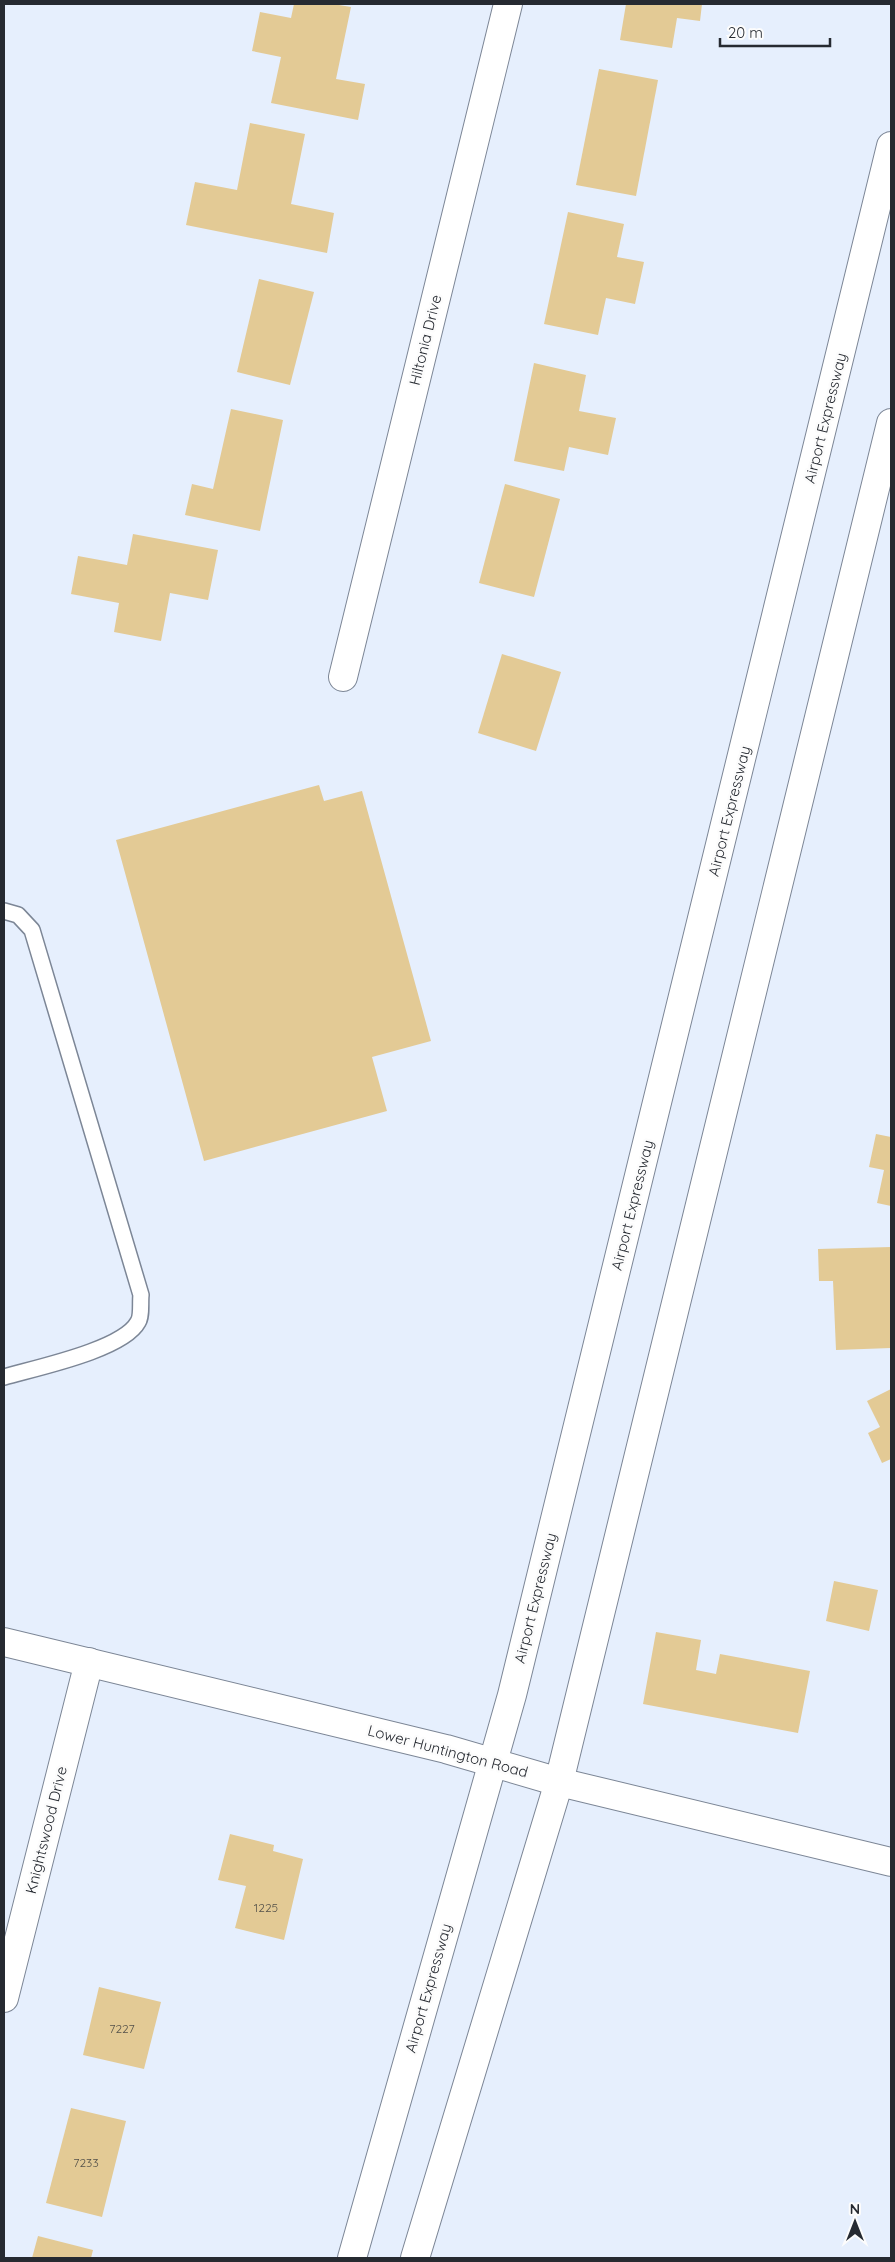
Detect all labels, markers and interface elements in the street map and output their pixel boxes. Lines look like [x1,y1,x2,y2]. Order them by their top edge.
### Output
scale bar [720,15,830,47]
text: 20 m [728,23,763,42]
street label: Hiltonia Drive [405,293,445,387]
street label: Airport Expressway [800,351,850,485]
street label: Airport Expressway [704,744,754,878]
street label: Airport Expressway [607,1138,657,1272]
street label: Airport Expressway [510,1531,560,1665]
street label: Lower Huntington Road [366,1720,530,1782]
street label: Knightswood Drive [21,1764,71,1896]
house number: 1225 [254,1900,278,1915]
street label: Airport Expressway [400,1921,456,2055]
house number: 7227 [109,2021,135,2036]
house number: 7233 [73,2155,99,2170]
north arrow [830,2197,880,2247]
text: N [850,2200,860,2218]

